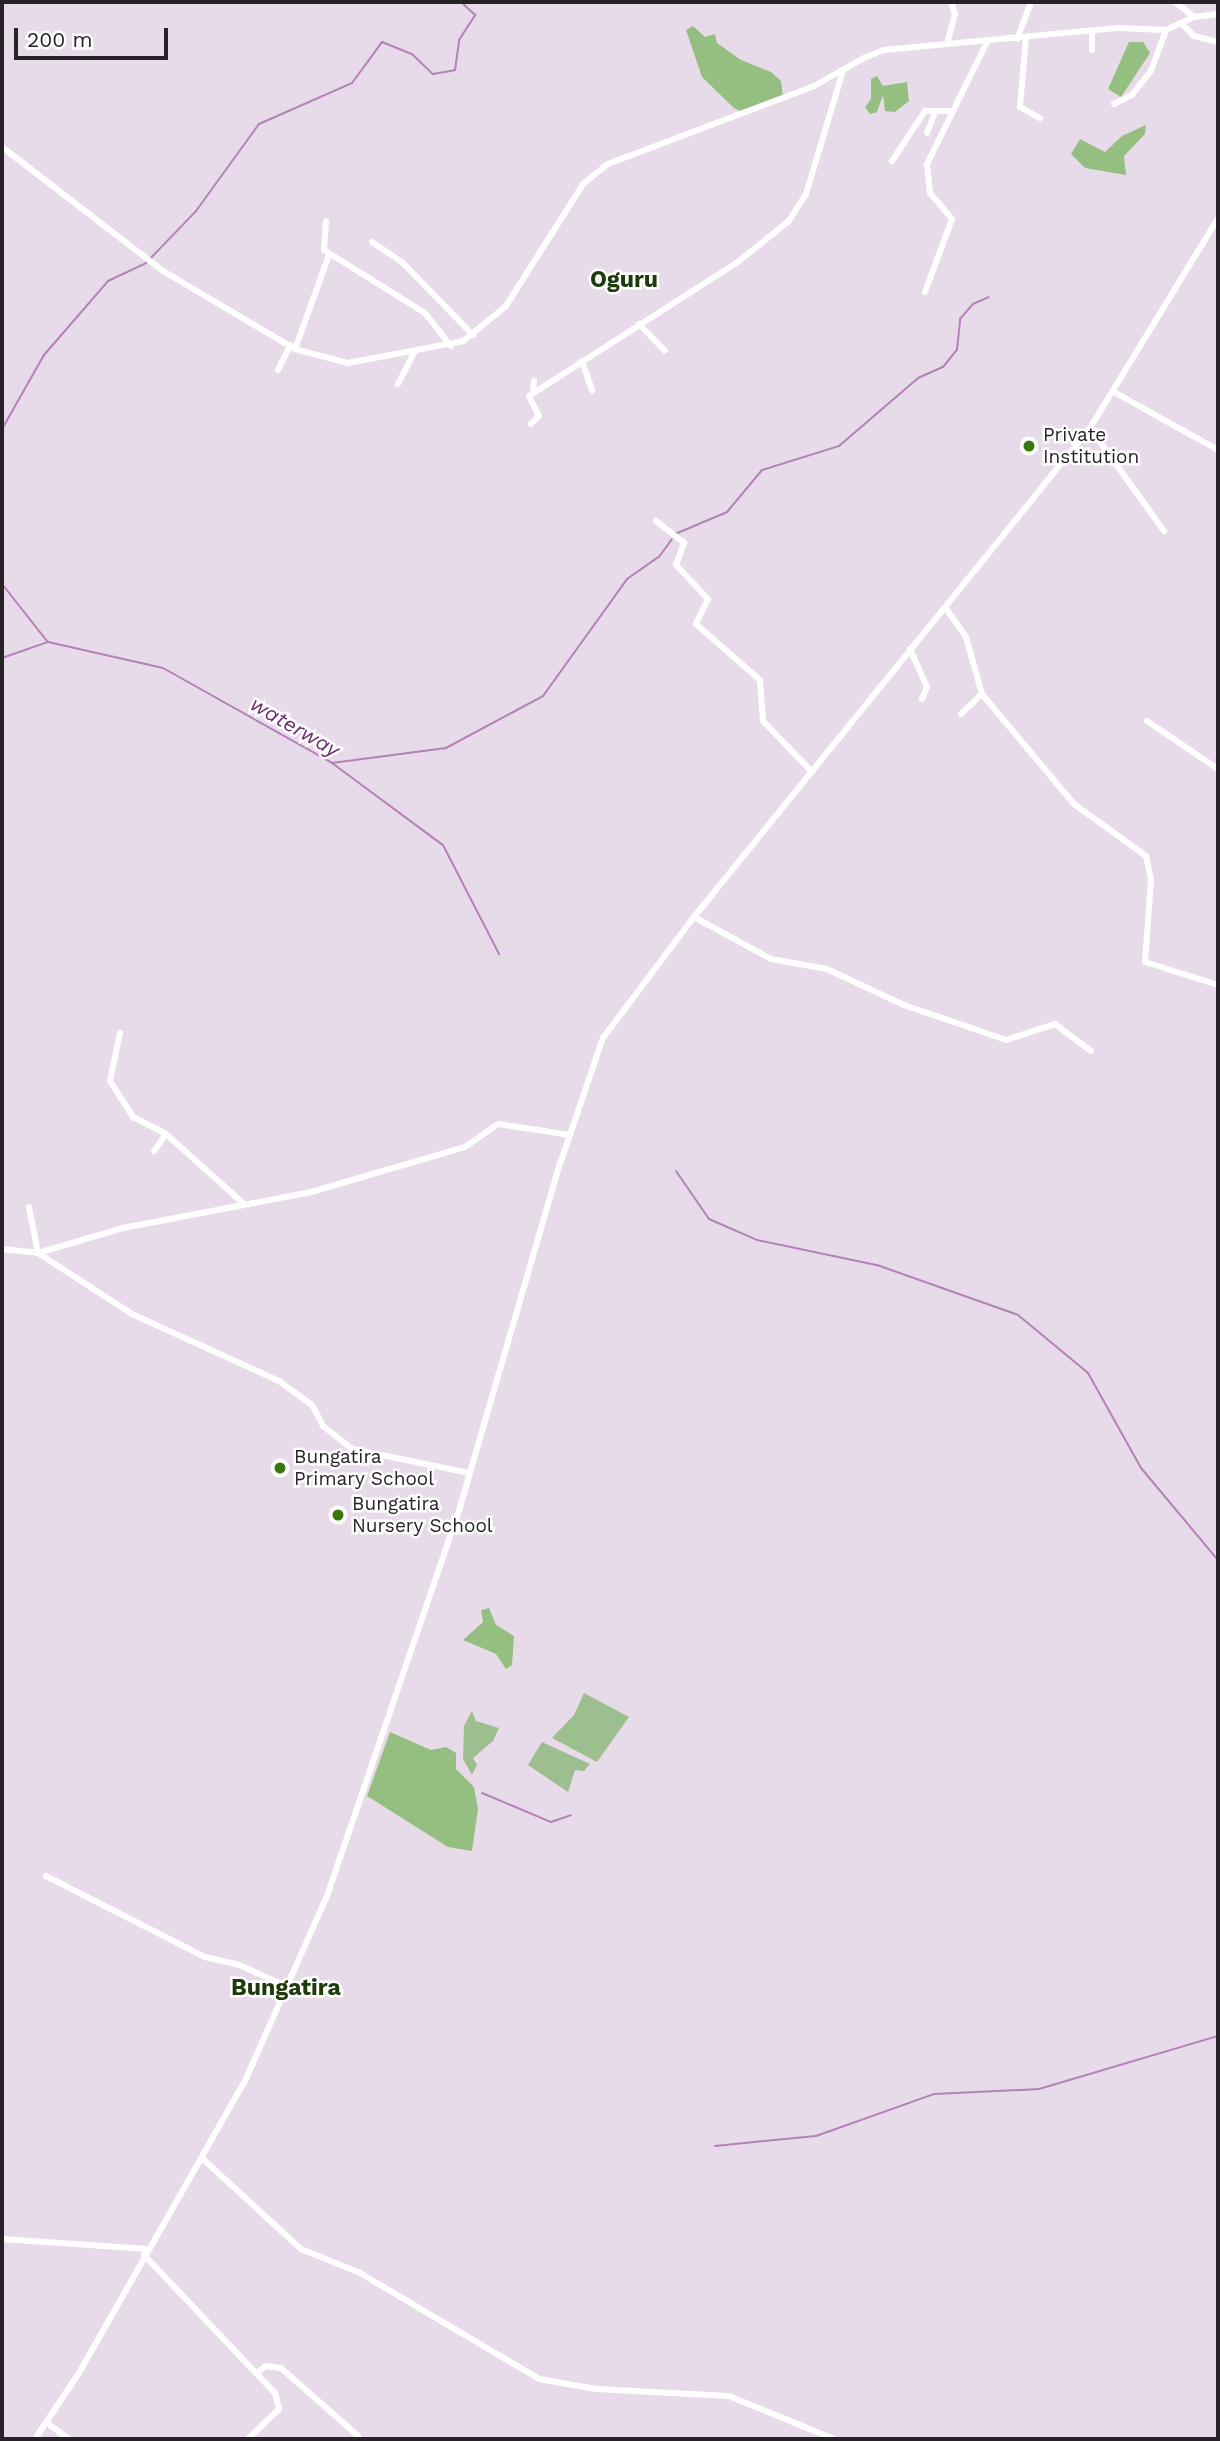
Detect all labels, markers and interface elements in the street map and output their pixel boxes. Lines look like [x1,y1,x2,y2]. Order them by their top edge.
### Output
scale bar [18,14,172,58]
text: 200 m [27,27,93,52]
district label: Oguru [590,266,658,294]
place label: Private Institution [1043,424,1139,468]
marker: Private Institution [1021,438,1037,454]
water label: waterway [246,691,344,763]
place label: Bungatira Primary School [294,1446,434,1490]
marker: Bungatira Primary School [272,1460,288,1476]
place label: Bungatira Nursery School [352,1493,493,1537]
marker: Bungatira Nursery School [330,1507,346,1523]
district label: Bungatira [231,1974,341,2002]

